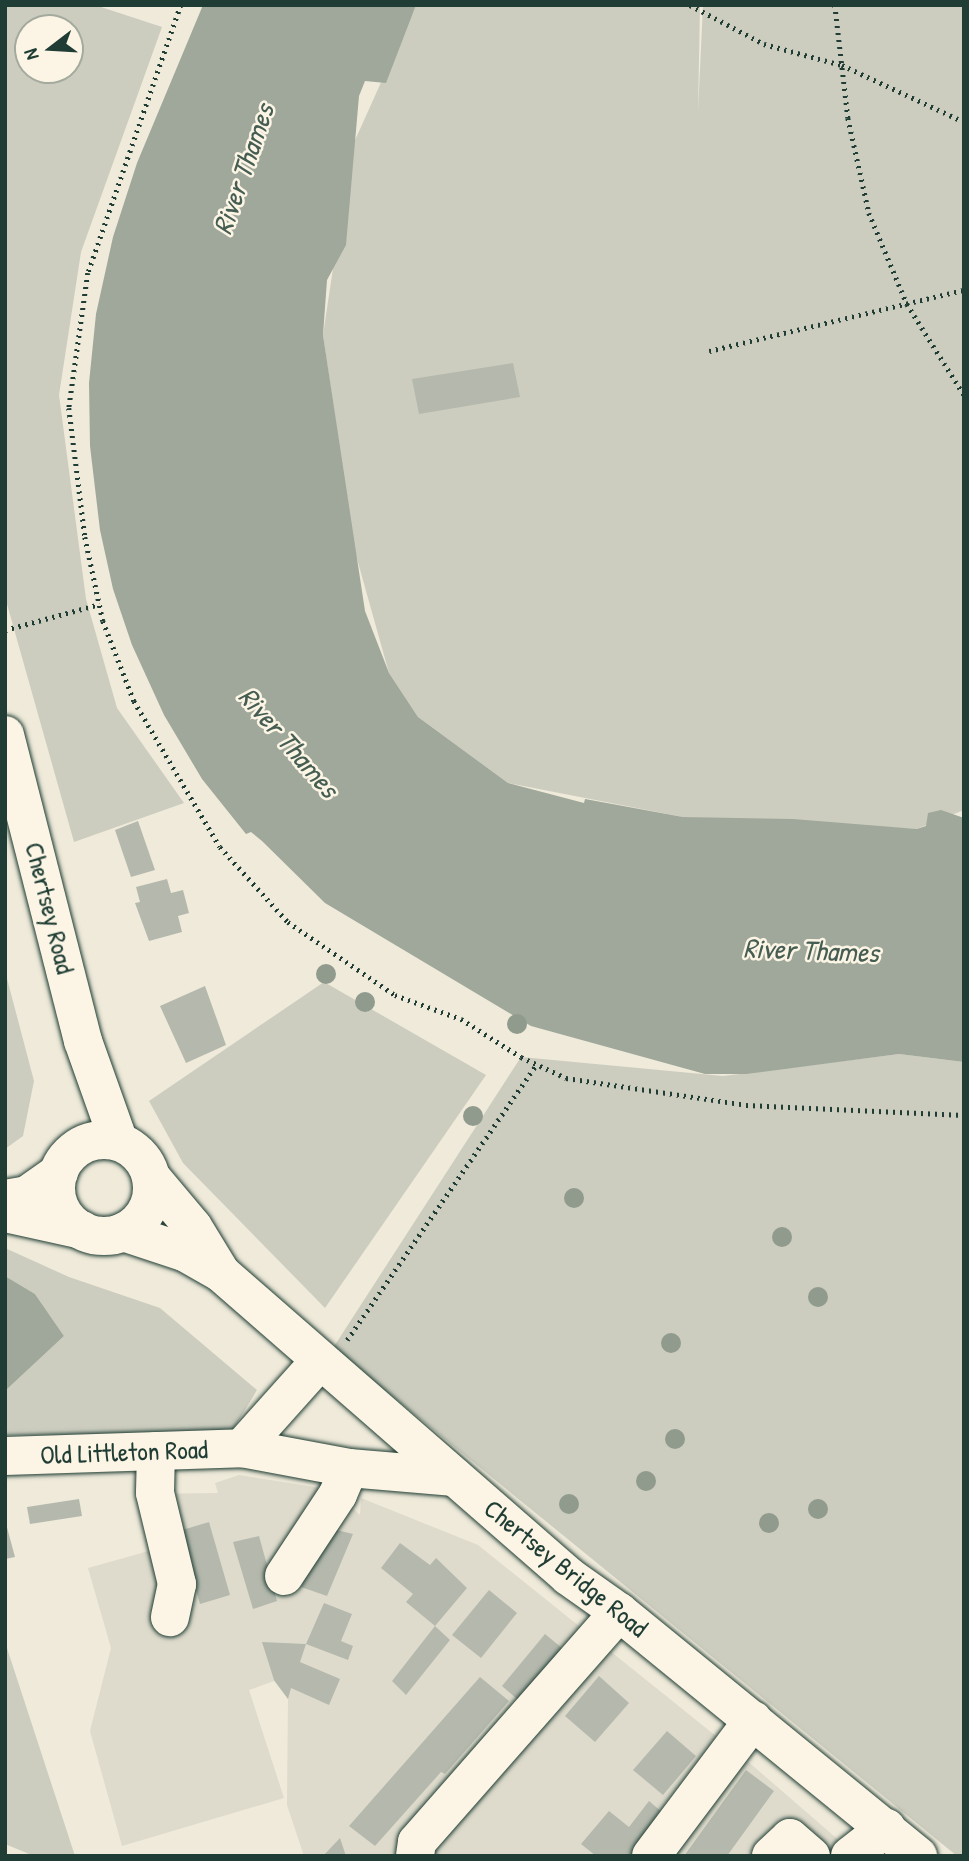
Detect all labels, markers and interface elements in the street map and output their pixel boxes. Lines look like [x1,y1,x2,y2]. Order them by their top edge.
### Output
north arrow [14,14,84,84]
text: N [17,46,45,63]
water label: River Thames [205,100,281,238]
water label: River Thames [232,680,346,804]
street label: Chertsey Road [19,839,81,977]
water label: River Thames [743,931,879,969]
street label: Old Littleton Road [40,1433,208,1471]
street label: Chertsey Bridge Road [478,1492,654,1644]

